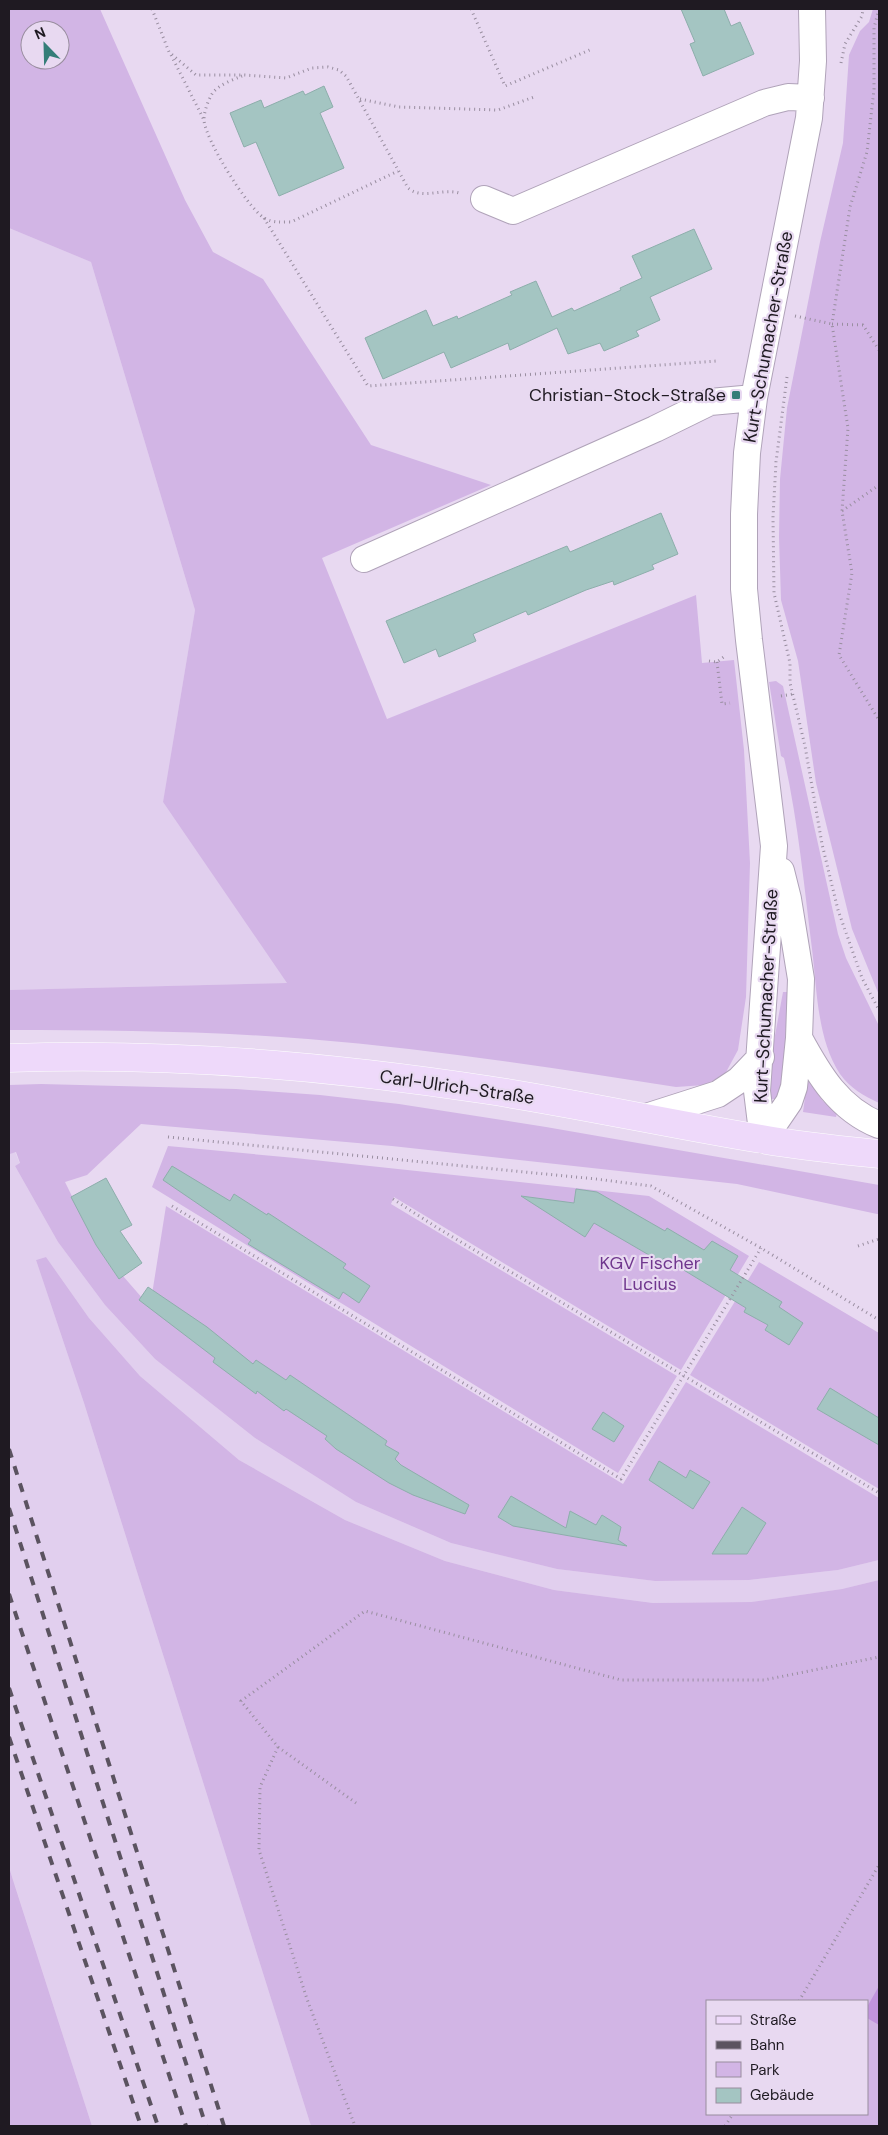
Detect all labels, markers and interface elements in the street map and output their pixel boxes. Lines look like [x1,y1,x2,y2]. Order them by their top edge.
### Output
north arrow [20,20,70,70]
text: N [32,23,48,43]
street label: Kurt-Schumacher-Straße [738,229,798,445]
place label: Christian-Stock-Straße [529,383,726,407]
marker: Christian-Stock-Straße [730,389,742,401]
street label: Kurt-Schumacher-Straße [748,888,784,1104]
street label: Carl-Ulrich-Straße [378,1064,536,1110]
park label: KGV Fischer Lucius [600,1251,701,1296]
legend [706,2000,868,2115]
text: Straße [750,2010,797,2030]
text: Bahn [750,2035,784,2055]
text: Park [750,2060,780,2080]
text: Gebäude [750,2085,814,2105]

